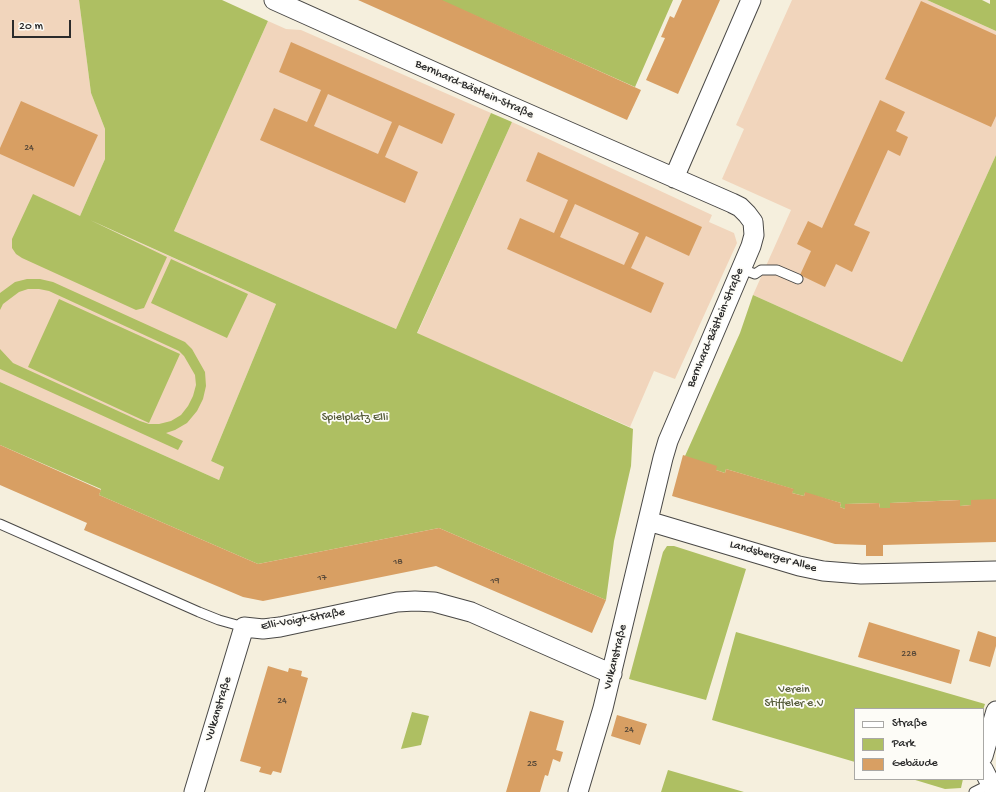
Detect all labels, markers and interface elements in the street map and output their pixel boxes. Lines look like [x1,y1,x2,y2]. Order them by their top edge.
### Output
scale bar [14,12,73,38]
text: 20 m [19,20,43,34]
street label: Bernhard-Bästlein-Straße [412,57,536,123]
house number: 24 [24,142,34,154]
street label: Bernhard-Bästlein-Straße [684,266,748,390]
park label: Spielplatz Elli [322,411,388,425]
street label: Landsberger Allee [728,538,818,576]
house number: 18 [393,556,403,568]
house number: 17 [317,572,327,584]
house number: 19 [490,575,500,587]
street label: Elli-Voigt-Straße [260,606,346,634]
street label: Vulkanstraße [601,623,631,691]
house number: 228 [901,648,917,660]
street label: Vulkanstraße [202,675,236,743]
park label: Verein Stiffeler e.V [764,683,824,711]
house number: 24 [277,695,287,707]
legend [854,708,984,780]
text: Straße [892,717,927,731]
house number: 24 [624,724,634,736]
text: Park [892,737,915,751]
text: Gebäude [892,757,938,771]
house number: 25 [527,758,537,770]

